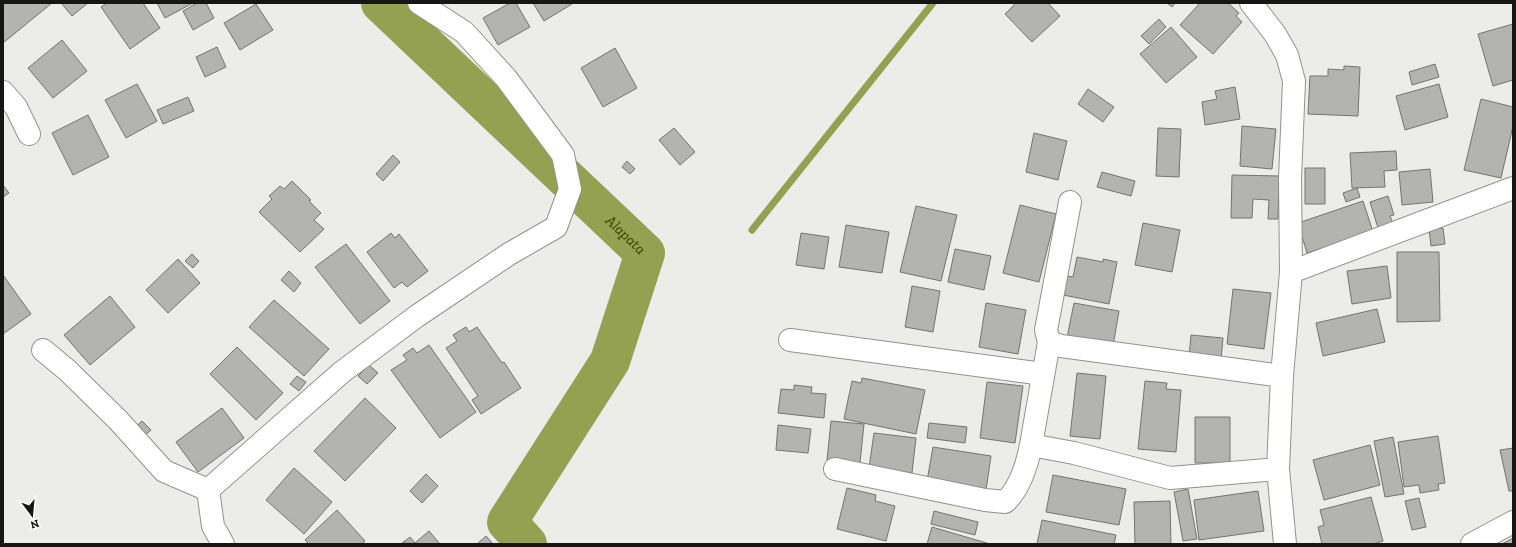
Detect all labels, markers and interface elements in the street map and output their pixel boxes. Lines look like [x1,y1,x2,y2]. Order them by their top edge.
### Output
water label: Alapata [601,211,650,258]
north arrow [12,495,52,535]
text: N [28,517,40,532]

